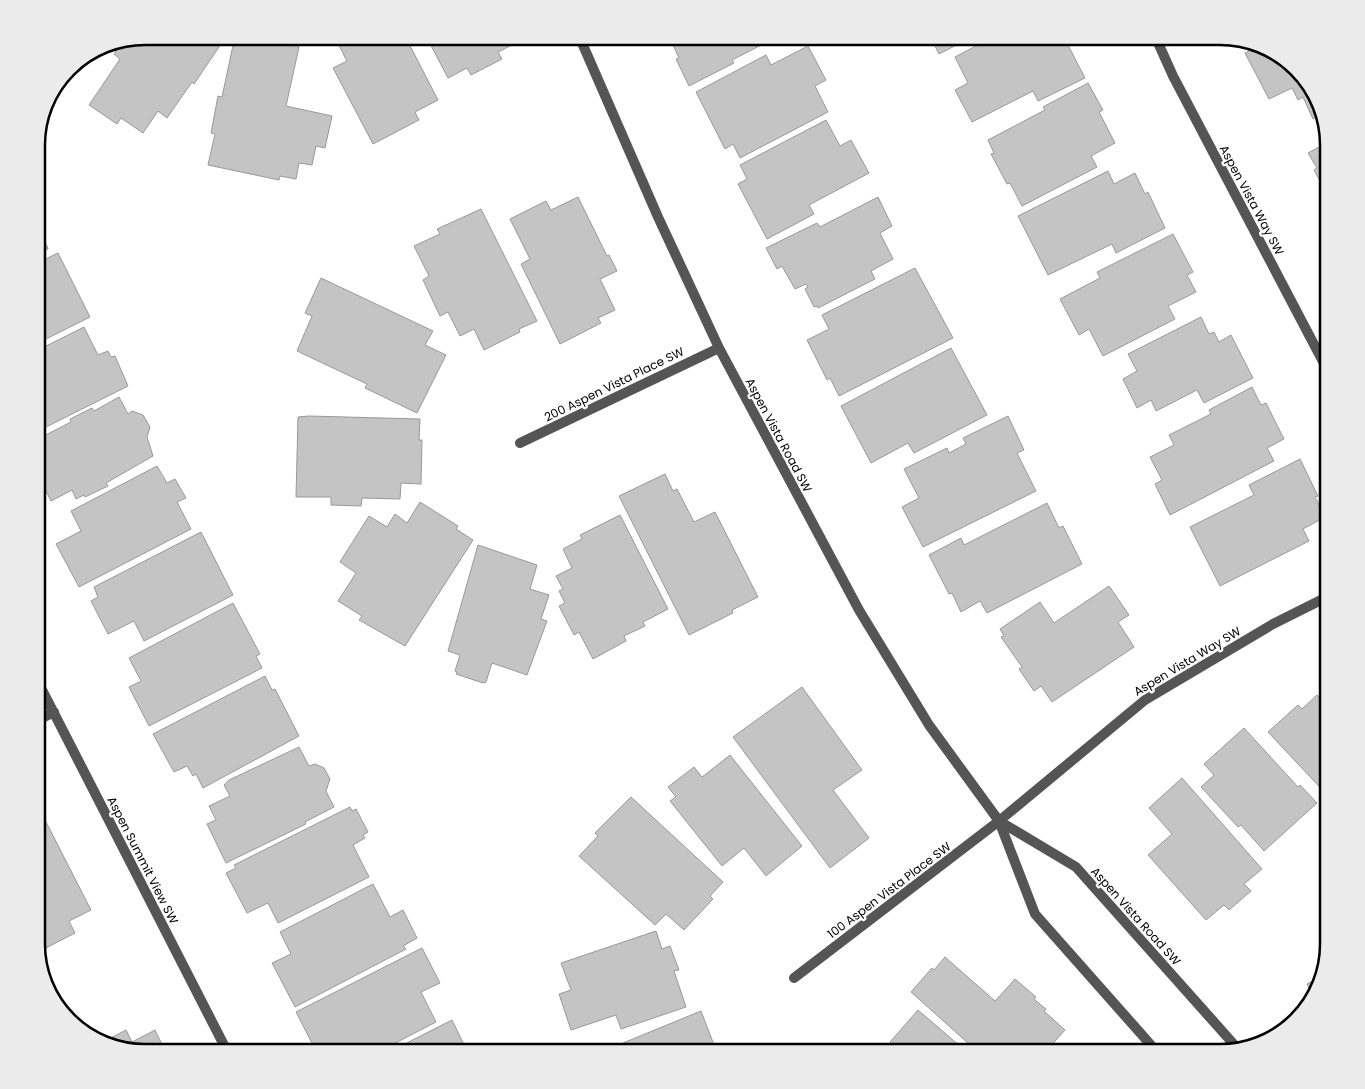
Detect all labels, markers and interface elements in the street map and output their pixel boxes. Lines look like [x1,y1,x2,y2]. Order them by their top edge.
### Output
street label: Aspen Vista Way SW [1216,142,1288,258]
street label: 200 Aspen Vista Place SW [541,343,687,425]
street label: Aspen Vista Road SW [742,375,816,495]
street label: Aspen Vista Way SW [1130,622,1244,700]
street label: Aspen Summit View SW [103,793,183,927]
street label: 100 Aspen Vista Place SW [824,838,954,942]
street label: Aspen Vista Road SW [1087,863,1185,969]

